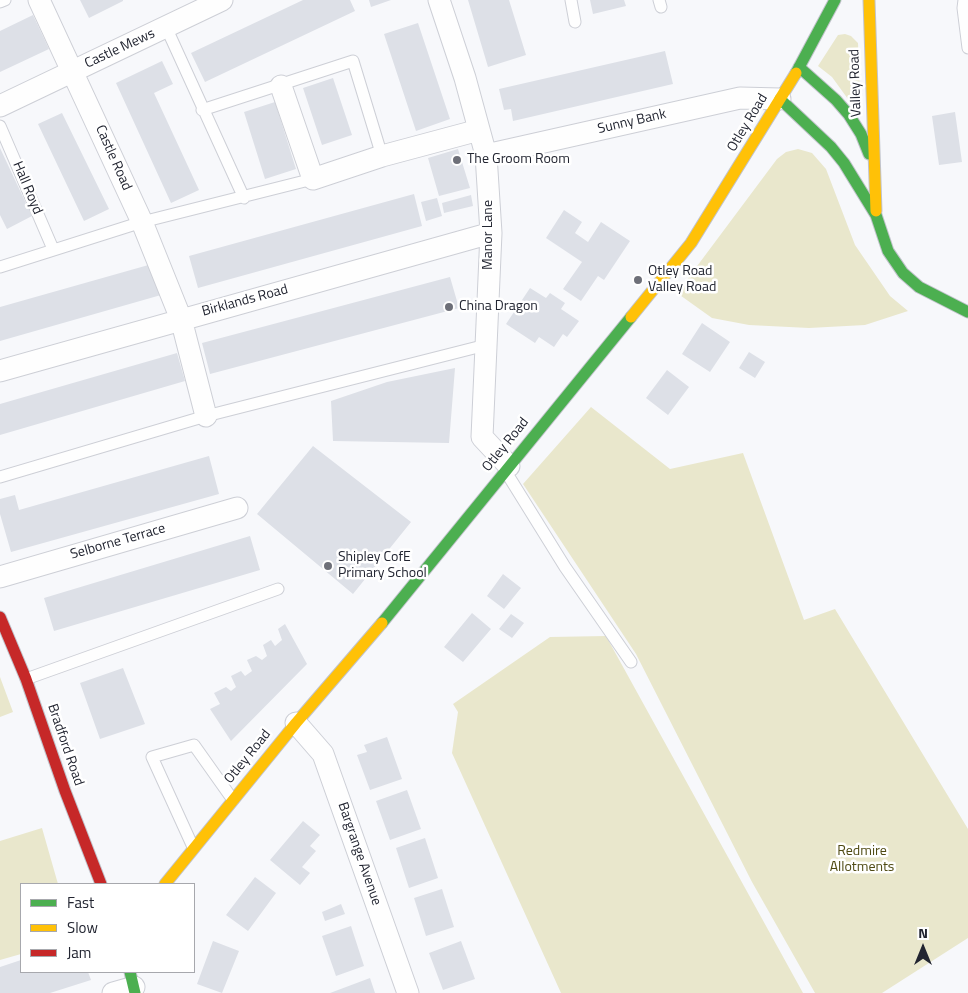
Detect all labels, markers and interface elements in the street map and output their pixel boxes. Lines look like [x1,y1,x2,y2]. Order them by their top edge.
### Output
street label: Castle Mews [82,25,158,73]
street label: Valley Road [846,49,866,117]
street label: Otley Road [724,91,772,155]
street label: Sunny Bank [596,106,668,138]
street label: Castle Road [91,123,135,193]
place label: The Groom Room [467,152,570,168]
marker: The Groom Room [451,154,463,166]
street label: Hall Royd [8,159,46,217]
street label: Manor Lane [481,200,497,270]
place label: Otley Road Valley Road [648,264,716,296]
marker: Otley Road Valley Road [632,274,644,286]
street label: Birklands Road [200,281,290,321]
place label: China Dragon [459,299,538,315]
marker: China Dragon [443,301,455,313]
street label: Otley Road [479,415,533,475]
street label: Selborne Terrace [69,520,167,564]
place label: Shipley CofE Primary School [338,550,427,582]
marker: Shipley CofE Primary School [322,560,334,572]
street label: Bradford Road [43,702,87,788]
street label: Otley Road [221,727,275,787]
street label: Bargrange Avenue [333,800,385,908]
park label: Redmire Allotments [830,844,894,876]
legend [20,883,195,973]
text: Fast [67,891,94,914]
text: Slow [67,916,98,939]
text: N [918,922,928,943]
north arrow [898,923,948,973]
text: Jam [67,941,91,964]

